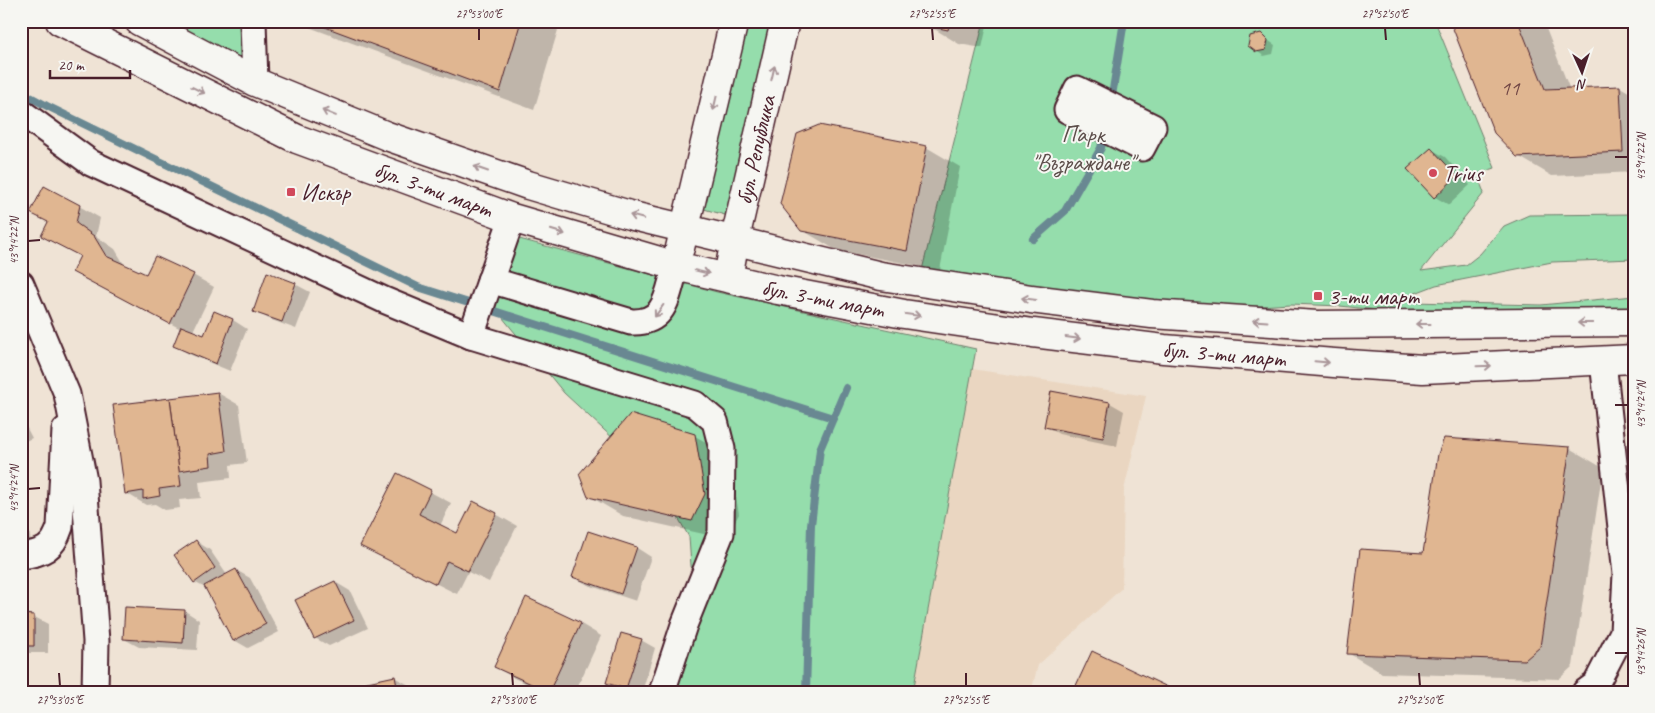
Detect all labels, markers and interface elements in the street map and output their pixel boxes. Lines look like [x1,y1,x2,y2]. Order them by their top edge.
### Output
text: 27°53'00"E [456,6,504,22]
text: 27°52'55"E [909,6,957,22]
text: 27°52'50"E [1362,6,1410,22]
scale bar [50,48,130,80]
north arrow [1558,48,1608,98]
text: 20 m [58,56,85,75]
one-way arrow [769,65,778,81]
house number: 11 [1501,75,1521,101]
text: N [1576,76,1587,93]
one-way arrow [190,85,205,95]
street label: бул. Република [728,91,783,207]
one-way arrow [710,94,719,110]
one-way arrow [322,107,337,117]
park label: Парк "Възраждане" [1031,119,1140,178]
text: 43°14'22"N [1633,132,1649,181]
street label: бул. 3-ти март [370,154,498,225]
place label: Trius [1443,158,1484,188]
one-way arrow [474,164,490,173]
marker: Trius [1427,167,1439,179]
place label: Искър [301,177,351,207]
marker: Искър [285,186,297,198]
one-way arrow [629,212,645,221]
text: 43°14'22"N [6,216,22,265]
one-way arrow [550,227,566,237]
one-way arrow [693,268,709,277]
street label: бул. 3-ти март [759,272,888,325]
place label: 3-ти март [1328,281,1420,311]
marker: 3-ти март [1312,290,1324,302]
one-way arrow [1021,294,1037,304]
one-way arrow [654,304,664,318]
one-way arrow [904,311,920,321]
one-way arrow [1252,317,1268,326]
one-way arrow [1577,318,1594,328]
one-way arrow [1415,319,1431,329]
one-way arrow [1065,333,1081,343]
street label: бул. 3-ти март [1161,334,1288,374]
one-way arrow [1314,357,1330,367]
one-way arrow [1476,361,1492,371]
text: 43°14'24"N [1633,380,1649,429]
text: 43°14'24"N [6,464,22,513]
text: 43°14'26"N [1633,628,1649,677]
text: 27°53'05"E [37,692,85,708]
text: 27°53'00"E [490,692,538,708]
text: 27°52'55"E [943,692,991,708]
text: 27°52'50"E [1397,692,1445,708]

